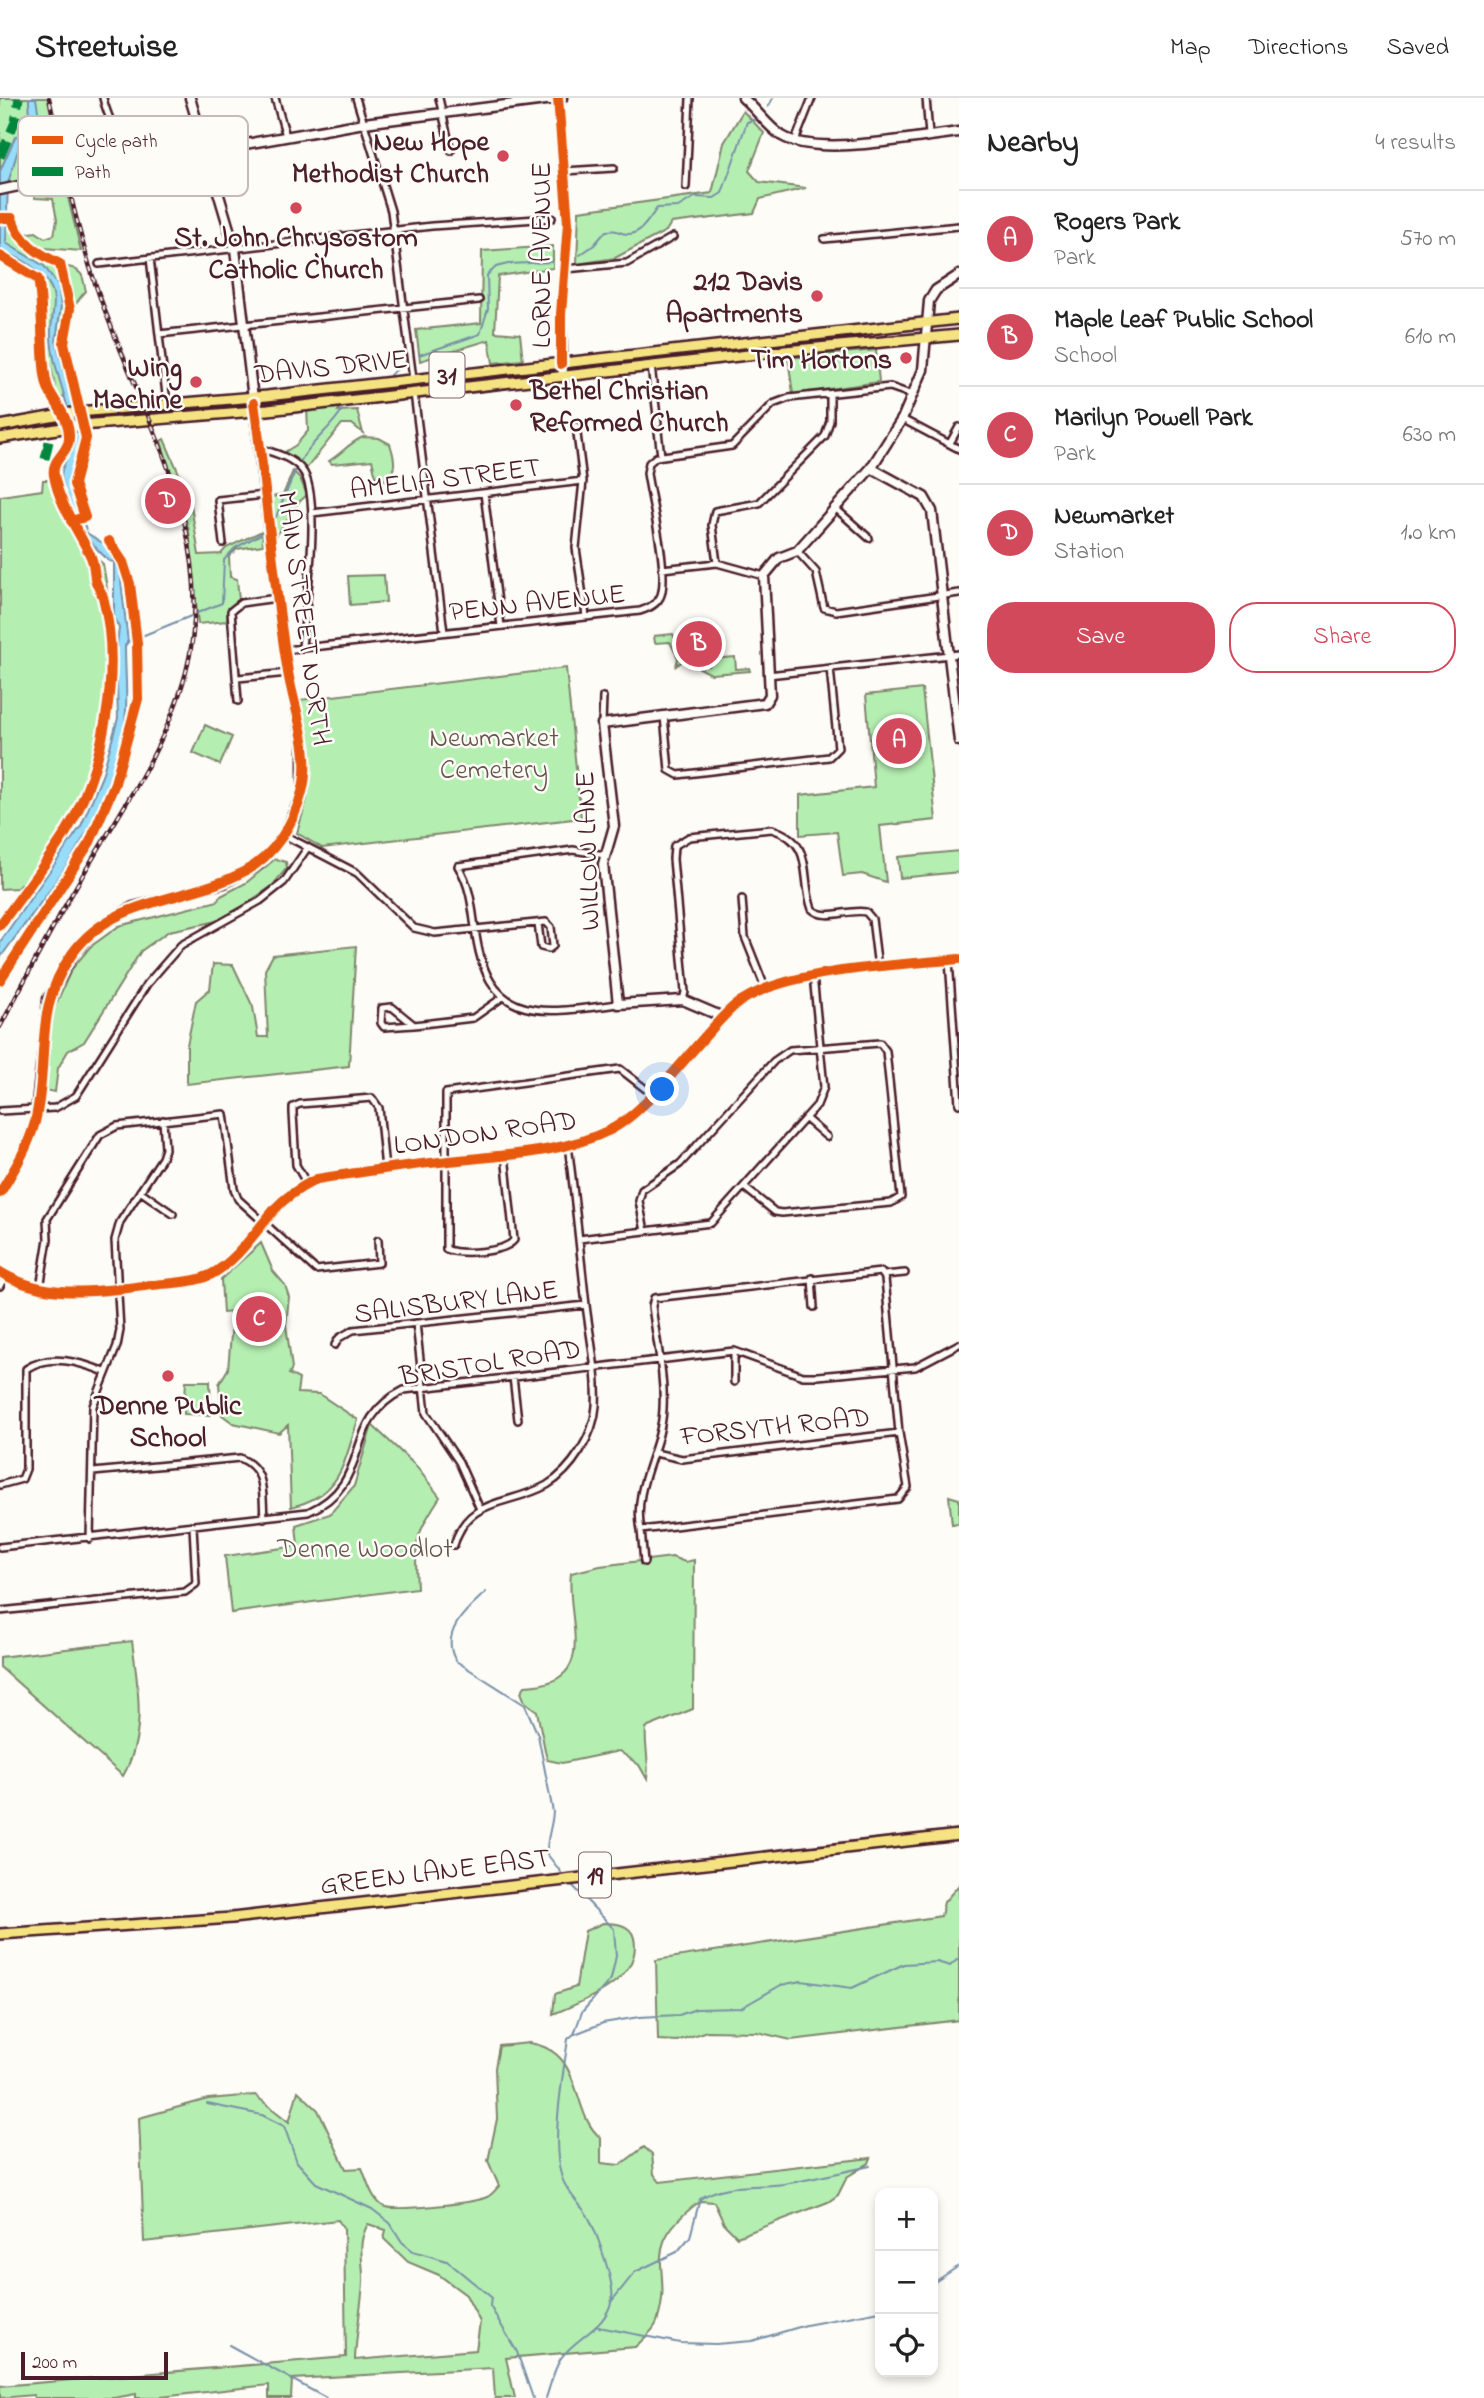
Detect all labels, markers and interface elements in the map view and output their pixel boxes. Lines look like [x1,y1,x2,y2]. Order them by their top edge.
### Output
text: Streetwise [35,24,177,72]
text: Map [1170,31,1211,66]
text: Directions [1249,31,1348,66]
text: Saved [1386,31,1449,66]
legend [18,116,248,196]
text: Nearby [987,122,1079,166]
place label: New Hope Methodist Church [292,123,490,196]
text: 4 results [1375,127,1456,160]
text: Cycle path [75,129,157,157]
marker: New Hope Methodist Church [495,148,511,164]
text: Path [75,160,111,187]
street label: LORNE AVENUE [523,162,564,348]
marker: St. John Chrysostom Catholic Church [288,200,304,216]
text: Rogers Park [1054,204,1180,242]
place label: St. John Chrysostom Catholic Church [174,219,418,292]
text: A [1003,223,1017,256]
text: 570 m [1400,223,1456,256]
text: Park [1054,242,1096,275]
place label: 212 Davis Apartments [666,263,803,336]
marker: 212 Davis Apartments [809,288,825,304]
text: Maple Leaf Public School [1054,302,1313,340]
text: B [1002,321,1018,354]
text: 610 m [1405,321,1456,354]
street label: DAVIS DRIVE [252,340,410,397]
text: School [1054,340,1117,373]
place label: Tim Hortons [751,341,892,382]
place label: Wing Machine [93,349,183,422]
marker: Tim Hortons [898,350,914,366]
road number: 31 [430,352,464,398]
place label: Bethel Christian Reformed Church [528,372,729,445]
marker: Wing Machine [188,374,204,390]
marker: Bethel Christian Reformed Church [508,397,524,413]
text: Marilyn Powell Park [1054,400,1253,438]
text: C [1004,419,1016,452]
text: 630 m [1403,419,1456,452]
text: Park [1054,438,1096,471]
street label: AMELIA STREET [348,448,543,513]
pin: D [145,475,191,527]
street label: MAIN STREET NORTH [264,489,341,748]
text: Newmarket [1054,498,1174,536]
text: D [1002,517,1018,550]
text: 1.0 km [1400,517,1456,550]
text: Station [1054,536,1124,569]
street label: PENN AVENUE [447,575,628,634]
button: Save [987,602,1215,673]
button: Share [1229,602,1456,673]
pin: B [676,618,722,670]
pin: A [876,715,922,767]
park label: Newmarket Cemetery [429,719,559,792]
street label: WILLOW LANE [566,770,613,931]
your location [645,1072,679,1106]
street label: LONDON ROAD [391,1101,580,1168]
street label: SALISBURY LANE [352,1271,561,1336]
pin: C [236,1293,282,1345]
street label: BRISTOL ROAD [396,1330,584,1399]
marker: Denne Public School [160,1368,176,1384]
place label: Denne Public School [93,1387,242,1460]
street label: FORSYTH ROAD [678,1398,872,1459]
park label: Denne Woodlot [276,1530,453,1571]
street label: GREEN LANE EAST [318,1839,553,1908]
road number: 19 [579,1852,611,1898]
map controls [875,2188,938,2377]
button: + [875,2188,938,2251]
button: − [875,2251,938,2314]
button: locate [875,2314,938,2377]
scale bar [21,2349,168,2381]
text: 200 m [32,2350,77,2377]

